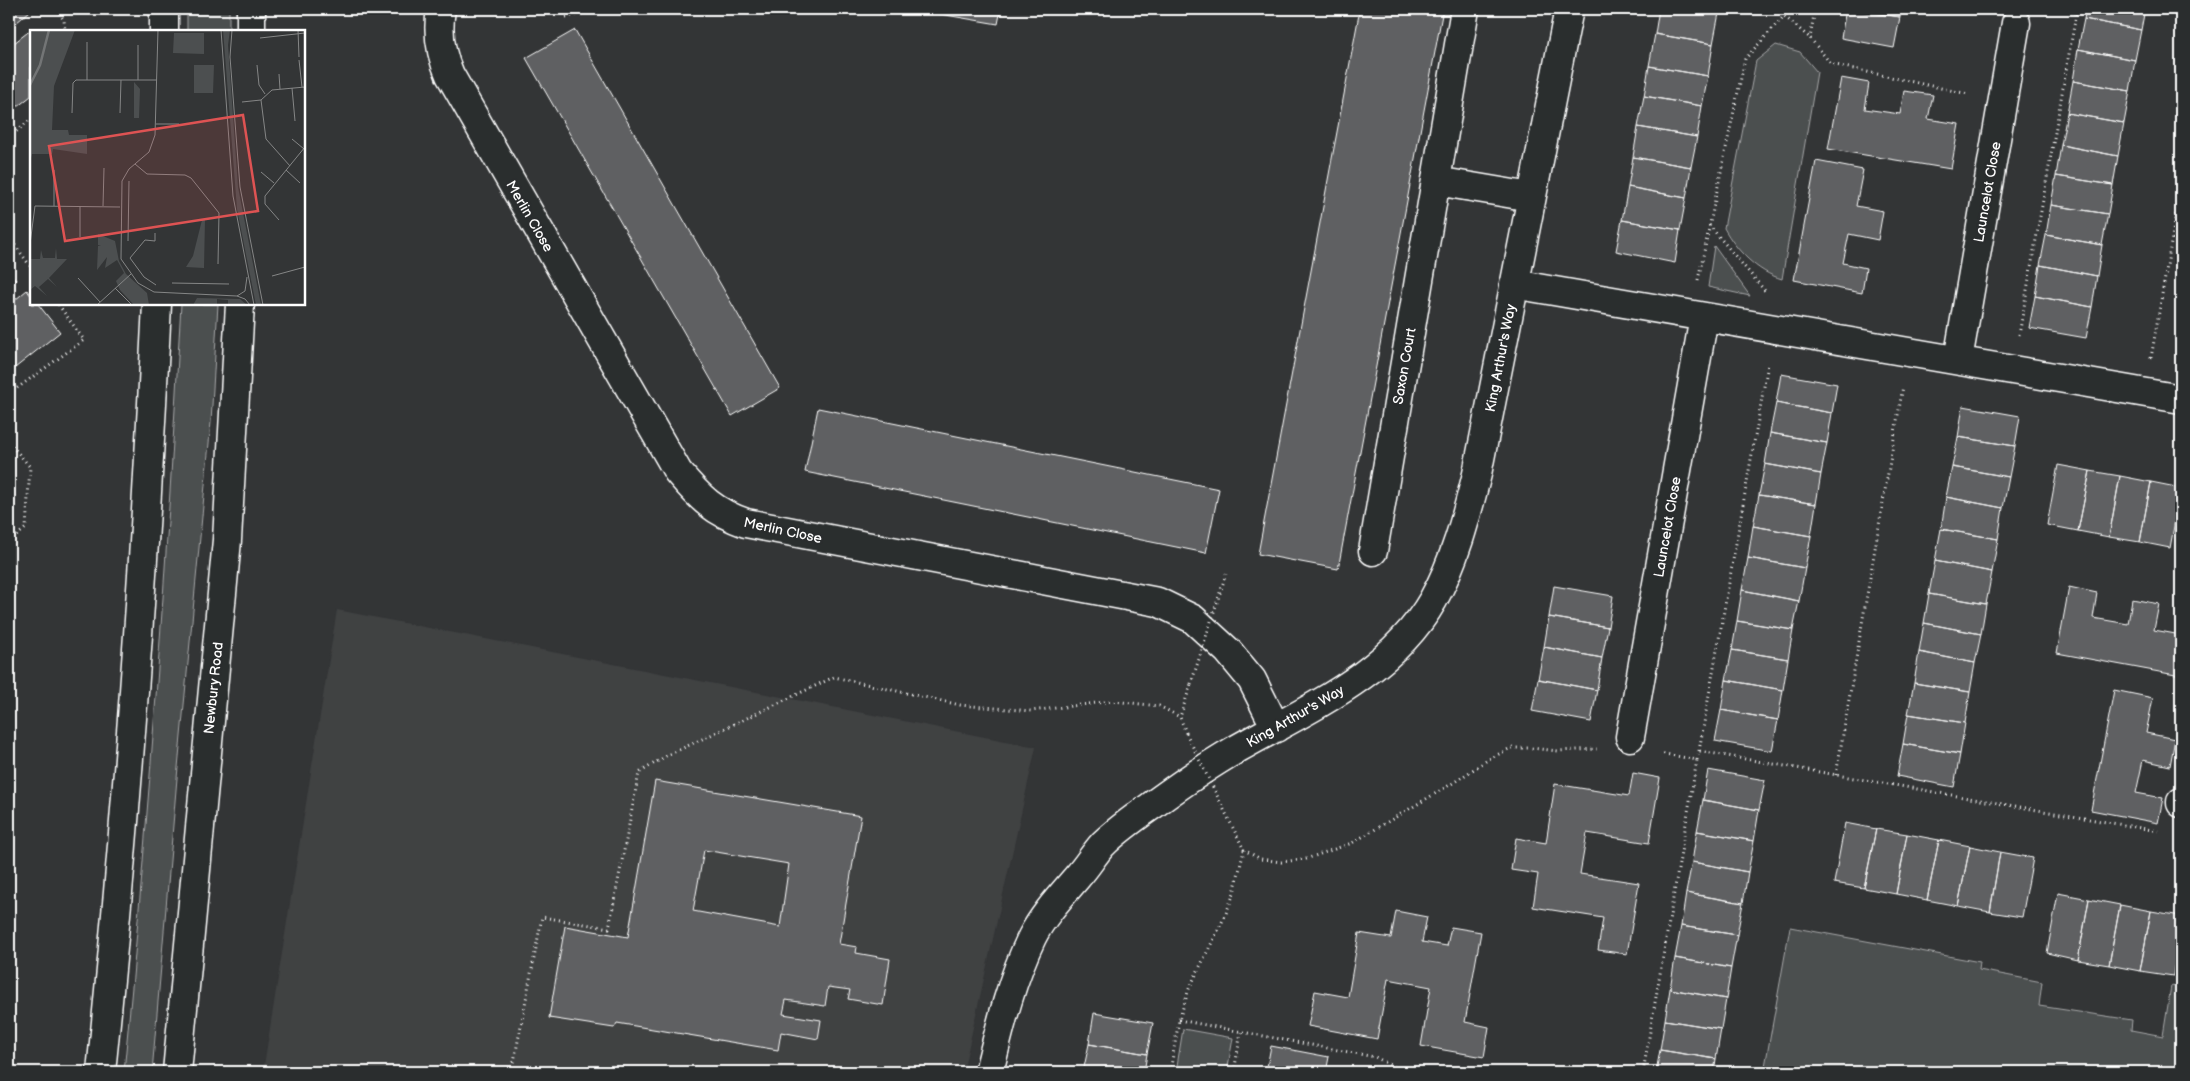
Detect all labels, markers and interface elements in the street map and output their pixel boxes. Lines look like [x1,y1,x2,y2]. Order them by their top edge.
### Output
inset map [30,30,305,305]
street label: Launcelot Close [1970,140,2005,244]
street label: Merlin Close [502,177,557,255]
street label: King Arthur's Way [1482,302,1519,414]
street label: Saxon Court [1389,326,1420,406]
street label: Launcelot Close [1650,475,1685,579]
street label: Merlin Close [742,514,824,547]
street label: Newbury Road [200,641,227,735]
street label: King Arthur's Way [1244,681,1348,751]

